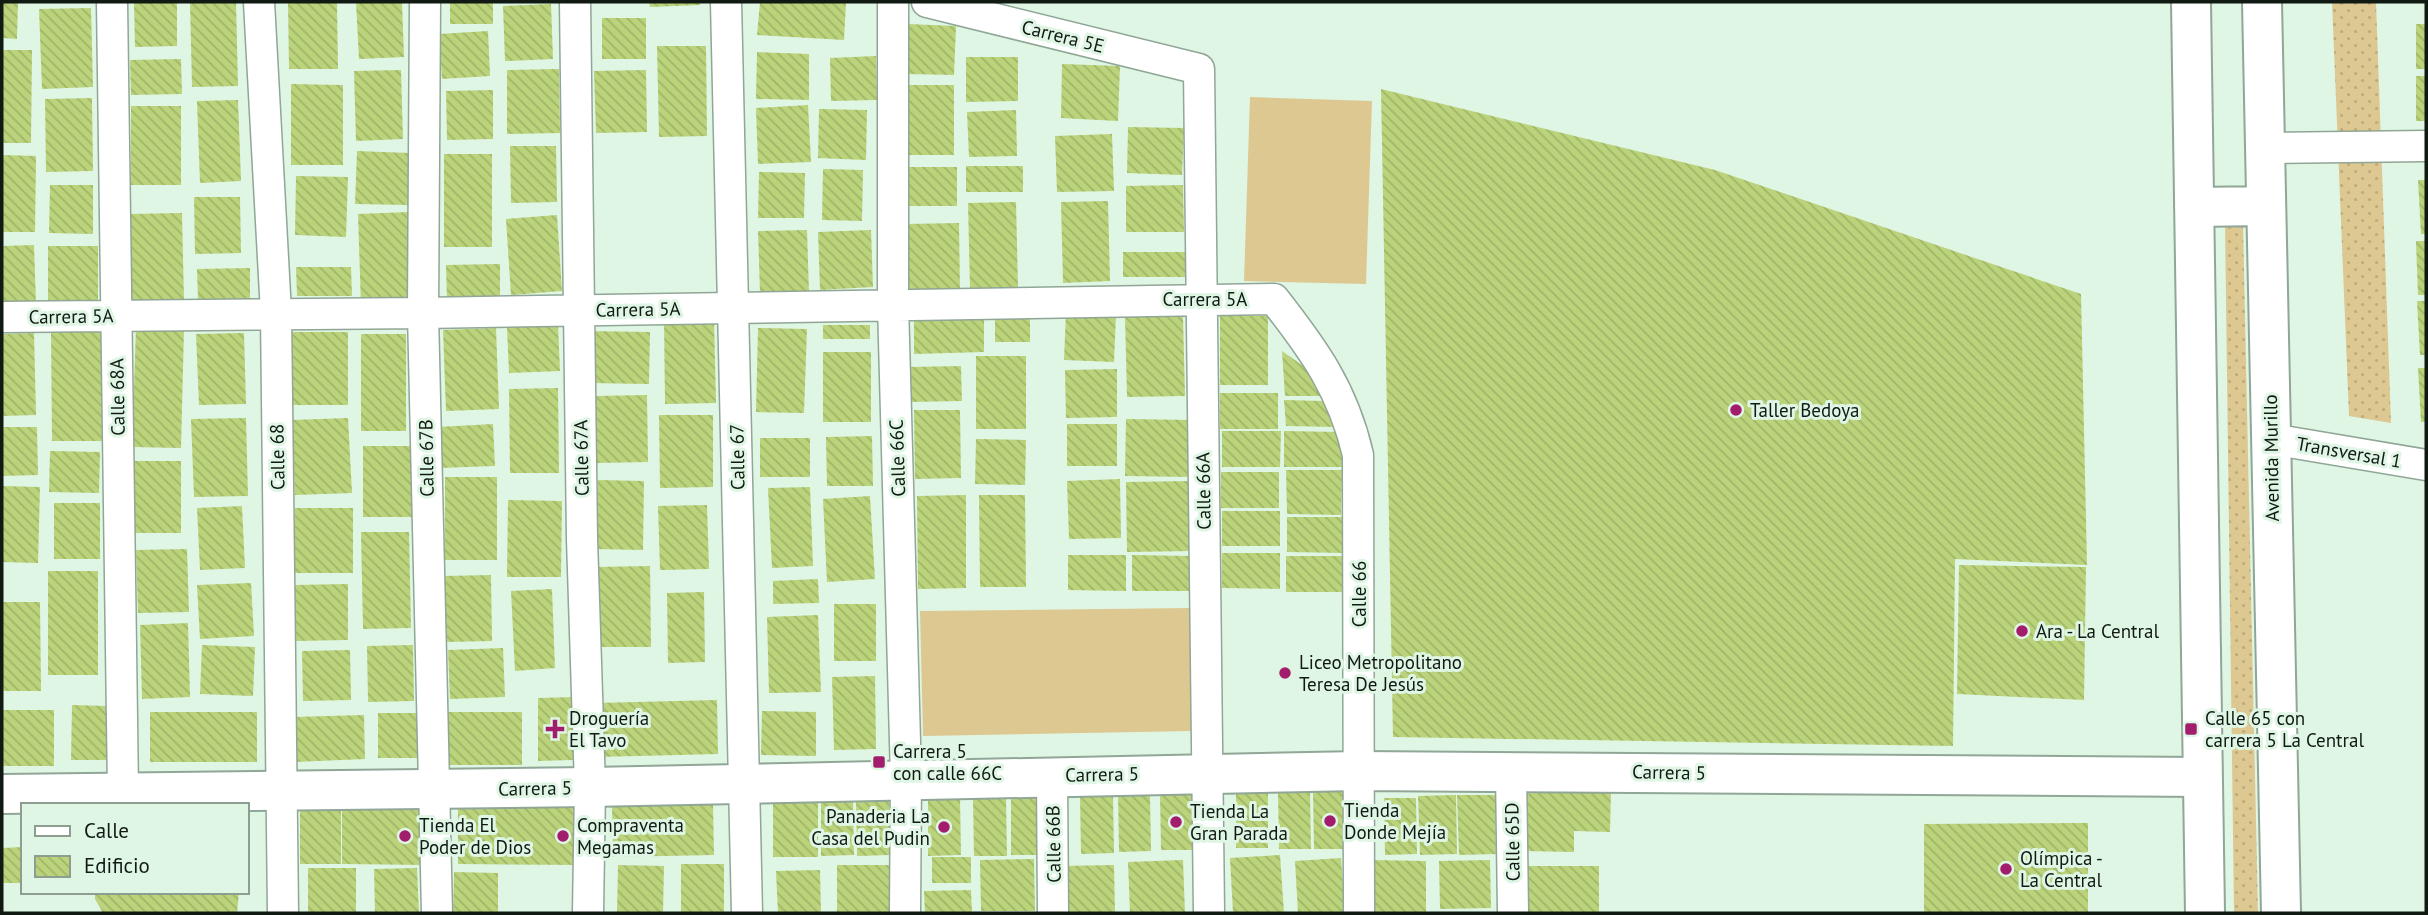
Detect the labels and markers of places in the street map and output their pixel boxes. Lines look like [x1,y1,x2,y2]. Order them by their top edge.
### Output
place label: Taller Bedoya [1750,398,1859,422]
marker: Taller Bedoya [1728,402,1744,418]
place label: Ara - La Central [2036,619,2159,643]
marker: Ara - La Central [2014,623,2030,639]
place label: Liceo Metropolitano Teresa De Jesús [1299,650,1462,696]
marker: Liceo Metropolitano Teresa De Jesús [1277,665,1293,681]
place label: Droguería El Tavo [569,706,649,752]
place label: Calle 65 con carrera 5 La Central [2205,706,2364,752]
marker: Droguería El Tavo [547,721,563,737]
marker: Calle 65 con carrera 5 La Central [2183,721,2199,737]
place label: Carrera 5 con calle 66C [893,739,1002,785]
marker: Carrera 5 con calle 66C [871,754,887,770]
place label: Tienda Donde Mejía [1344,798,1446,844]
place label: Tienda La Gran Parada [1190,799,1288,845]
place label: Panaderia La Casa del Pudin [811,804,930,850]
place label: Tienda El Poder de Dios [419,813,531,859]
place label: Compraventa Megamas [577,813,684,859]
marker: Tienda Donde Mejía [1322,813,1338,829]
marker: Tienda La Gran Parada [1168,814,1184,830]
marker: Panaderia La Casa del Pudin [936,819,952,835]
marker: Tienda El Poder de Dios [397,828,413,844]
marker: Compraventa Megamas [555,828,571,844]
place label: Olímpica - La Central [2020,846,2103,892]
marker: Olímpica - La Central [1998,861,2014,877]

